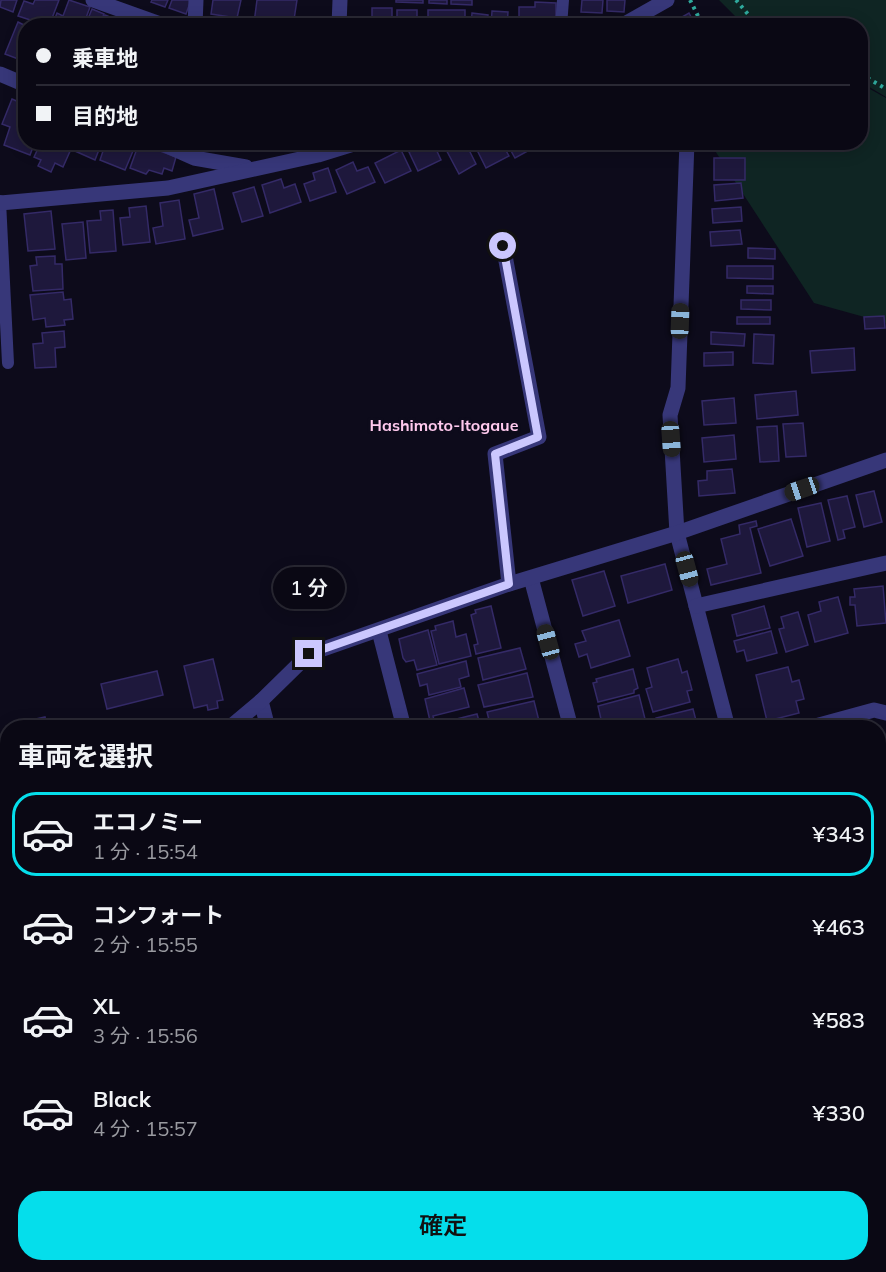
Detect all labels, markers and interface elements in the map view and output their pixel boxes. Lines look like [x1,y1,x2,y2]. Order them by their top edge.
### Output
text: 乗車地 [72,44,138,72]
text: 目的地 [72,102,138,130]
route start [489,232,516,259]
car [670,303,690,339]
district label: Hashimoto-Itogaue [370,415,519,435]
car [661,420,681,458]
car [782,475,822,503]
car [674,549,700,589]
callout: 1 分 [273,567,345,609]
text: 1 分 [290,575,328,600]
car [535,622,561,662]
route end [295,640,322,667]
text: 車両を選択 [18,739,153,773]
icon: car [21,807,75,861]
text: エコノミー [93,808,203,836]
text: ¥343 [812,820,865,848]
text: 1 分 · 15:54 [93,839,198,864]
icon: car [21,900,75,954]
text: コンフォート [93,901,224,929]
text: ¥463 [812,913,865,941]
text: 2 分 · 15:55 [93,932,198,957]
text: XL [93,992,120,1020]
icon: car [21,993,75,1047]
text: ¥583 [812,1006,865,1034]
text: 3 分 · 15:56 [93,1023,198,1048]
text: Black [93,1085,151,1113]
icon: car [21,1086,75,1140]
text: ¥330 [812,1099,865,1127]
text: 4 分 · 15:57 [93,1116,198,1141]
button: 確定 [18,1191,868,1260]

